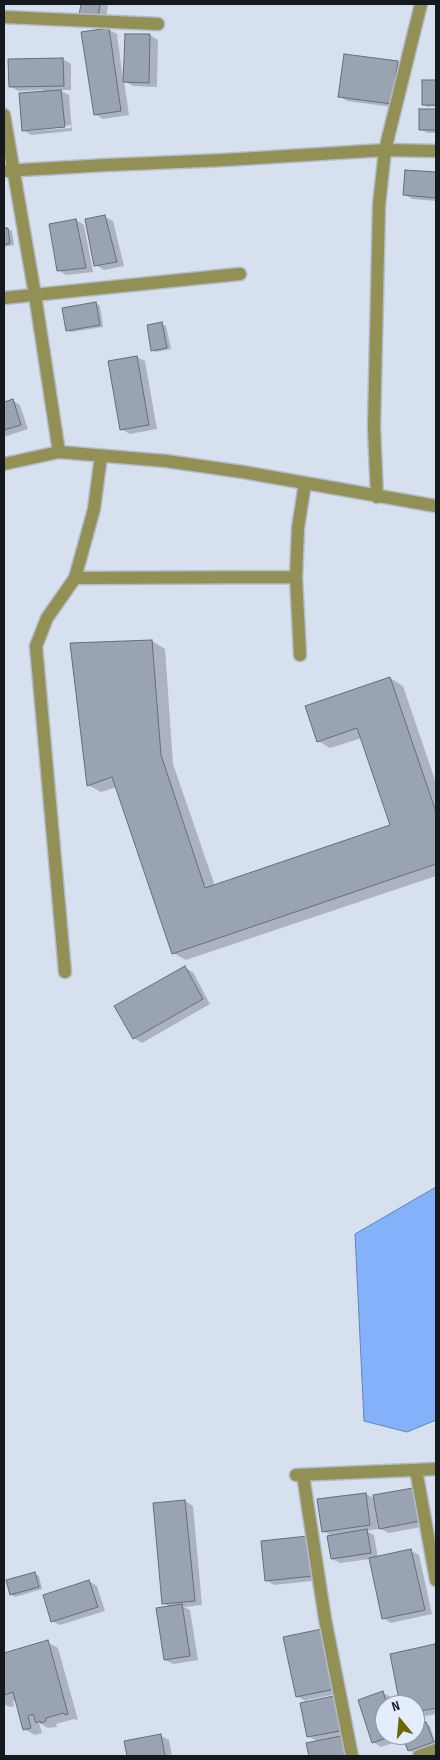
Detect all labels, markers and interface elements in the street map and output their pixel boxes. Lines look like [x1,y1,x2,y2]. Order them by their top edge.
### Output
north arrow [375,1695,425,1745]
text: N [390,1697,402,1715]

